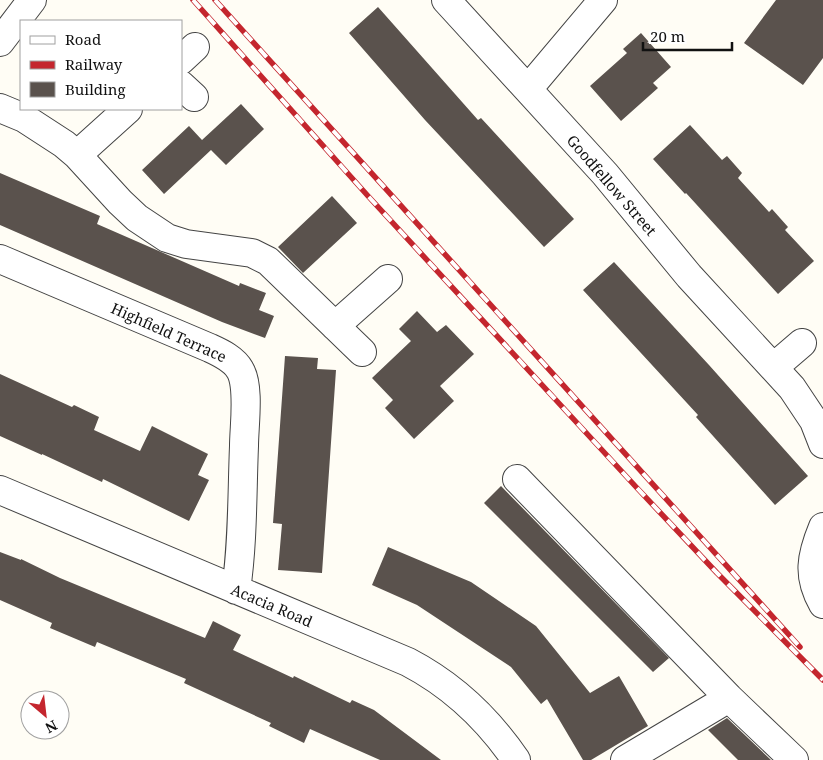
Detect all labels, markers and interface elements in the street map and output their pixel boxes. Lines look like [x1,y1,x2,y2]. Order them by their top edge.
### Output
legend [20,20,182,110]
scale bar [643,20,732,52]
text: 20 m [650,26,685,46]
text: Road [65,29,101,49]
text: Railway [65,54,123,74]
text: Building [65,79,126,99]
street label: Goodfellow Street [563,130,661,240]
street label: Highfield Terrace [108,298,230,366]
street label: Acacia Road [228,579,316,631]
north arrow [20,690,70,740]
text: N [42,716,61,738]

